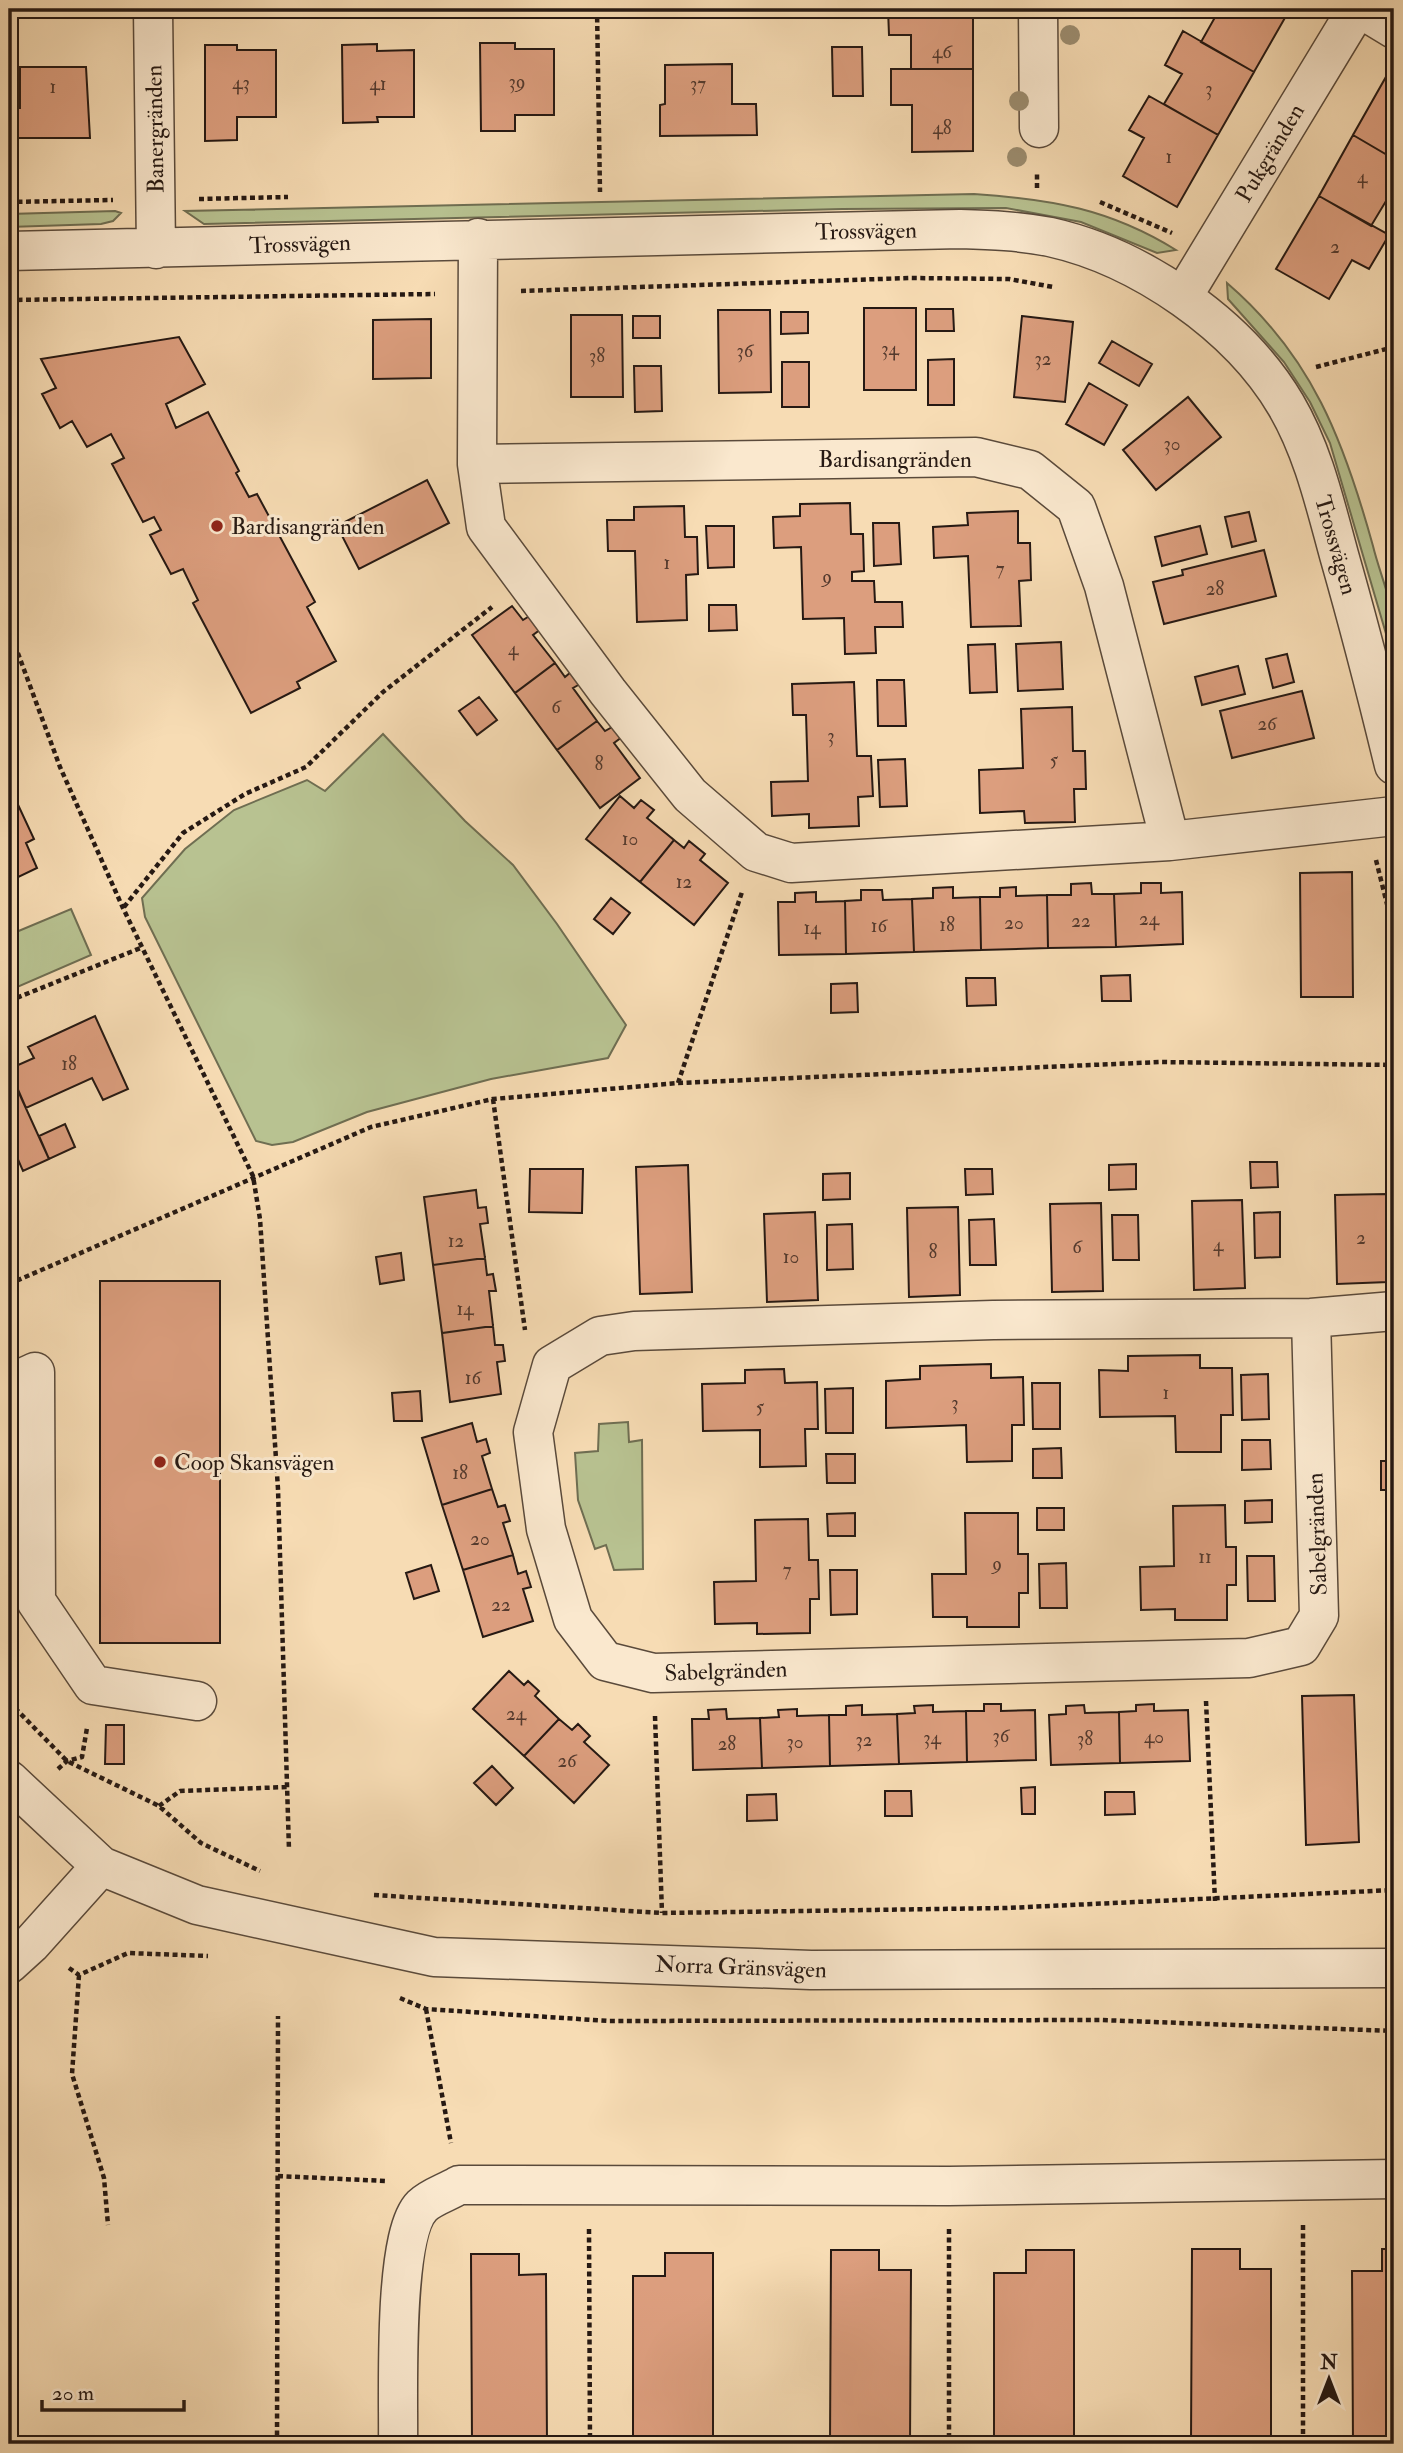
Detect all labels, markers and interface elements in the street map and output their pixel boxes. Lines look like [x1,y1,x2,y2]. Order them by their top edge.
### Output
house number: 46 [932,40,953,64]
street label: Banergränden [139,64,171,193]
house number: 39 [508,70,526,94]
house number: 43 [232,71,250,95]
house number: 41 [369,72,387,96]
house number: 37 [690,72,706,96]
house number: 1 [50,75,56,99]
house number: 3 [1205,77,1213,101]
street label: Pukgränden [1229,98,1311,208]
house number: 48 [932,116,952,140]
house number: 1 [1166,145,1172,169]
house number: 4 [1357,165,1368,189]
street label: Trossvägen [815,216,917,246]
street label: Trossvägen [249,228,352,260]
house number: 2 [1330,235,1340,259]
house number: 34 [881,337,899,361]
house number: 36 [737,339,755,363]
house number: 38 [589,344,605,368]
house number: 32 [1035,347,1051,371]
house number: 30 [1163,432,1181,456]
street label: Bardisangränden [818,445,972,474]
street label: Trossvägen [1308,492,1364,598]
place label: Bardisangränden [231,512,385,541]
marker: Bardisangränden [209,518,225,534]
house number: 1 [664,551,670,575]
house number: 7 [996,557,1005,581]
house number: 9 [820,565,832,589]
house number: 28 [1206,577,1224,601]
house number: 4 [508,637,519,661]
house number: 6 [551,695,562,719]
house number: 26 [1257,712,1278,736]
house number: 3 [827,724,835,748]
house number: 5 [1050,748,1059,772]
house number: 8 [595,752,604,776]
house number: 10 [622,827,638,851]
house number: 12 [676,870,692,894]
house number: 24 [1139,907,1160,931]
house number: 22 [1071,909,1091,933]
house number: 20 [1004,911,1024,935]
house number: 18 [939,913,955,937]
house number: 16 [871,914,889,938]
house number: 14 [803,916,821,940]
house number: 18 [61,1052,77,1076]
house number: 2 [1356,1226,1366,1250]
house number: 12 [448,1229,464,1253]
house number: 4 [1213,1233,1224,1257]
house number: 6 [1072,1235,1083,1259]
house number: 8 [929,1240,938,1264]
house number: 10 [783,1245,799,1269]
house number: 14 [456,1297,474,1321]
house number: 16 [465,1366,483,1390]
house number: 1 [1163,1381,1169,1405]
house number: 3 [951,1391,959,1415]
house number: 5 [756,1395,765,1419]
place label: Coop Skansvägen [174,1448,334,1478]
marker: Coop Skansvägen [152,1454,168,1470]
house number: 18 [452,1461,468,1485]
street label: Sabelgränden [1300,1472,1334,1596]
house number: 20 [470,1527,490,1551]
house number: 11 [1198,1545,1212,1569]
house number: 9 [990,1552,1002,1576]
house number: 7 [783,1558,792,1582]
house number: 22 [491,1593,511,1617]
street label: Sabelgränden [664,1654,788,1688]
house number: 24 [506,1702,527,1726]
house number: 36 [993,1724,1011,1748]
house number: 40 [1144,1725,1164,1749]
house number: 34 [923,1726,941,1750]
house number: 38 [1077,1727,1093,1751]
house number: 32 [856,1728,872,1752]
house number: 30 [786,1730,804,1754]
house number: 28 [718,1732,736,1756]
house number: 26 [557,1749,578,1773]
street label: Norra Gränsvägen [655,1950,827,1984]
north arrow [1294,2344,1364,2414]
text: N [1319,2351,1338,2375]
scale bar [42,2369,184,2413]
text: 20 m [52,2380,94,2407]

